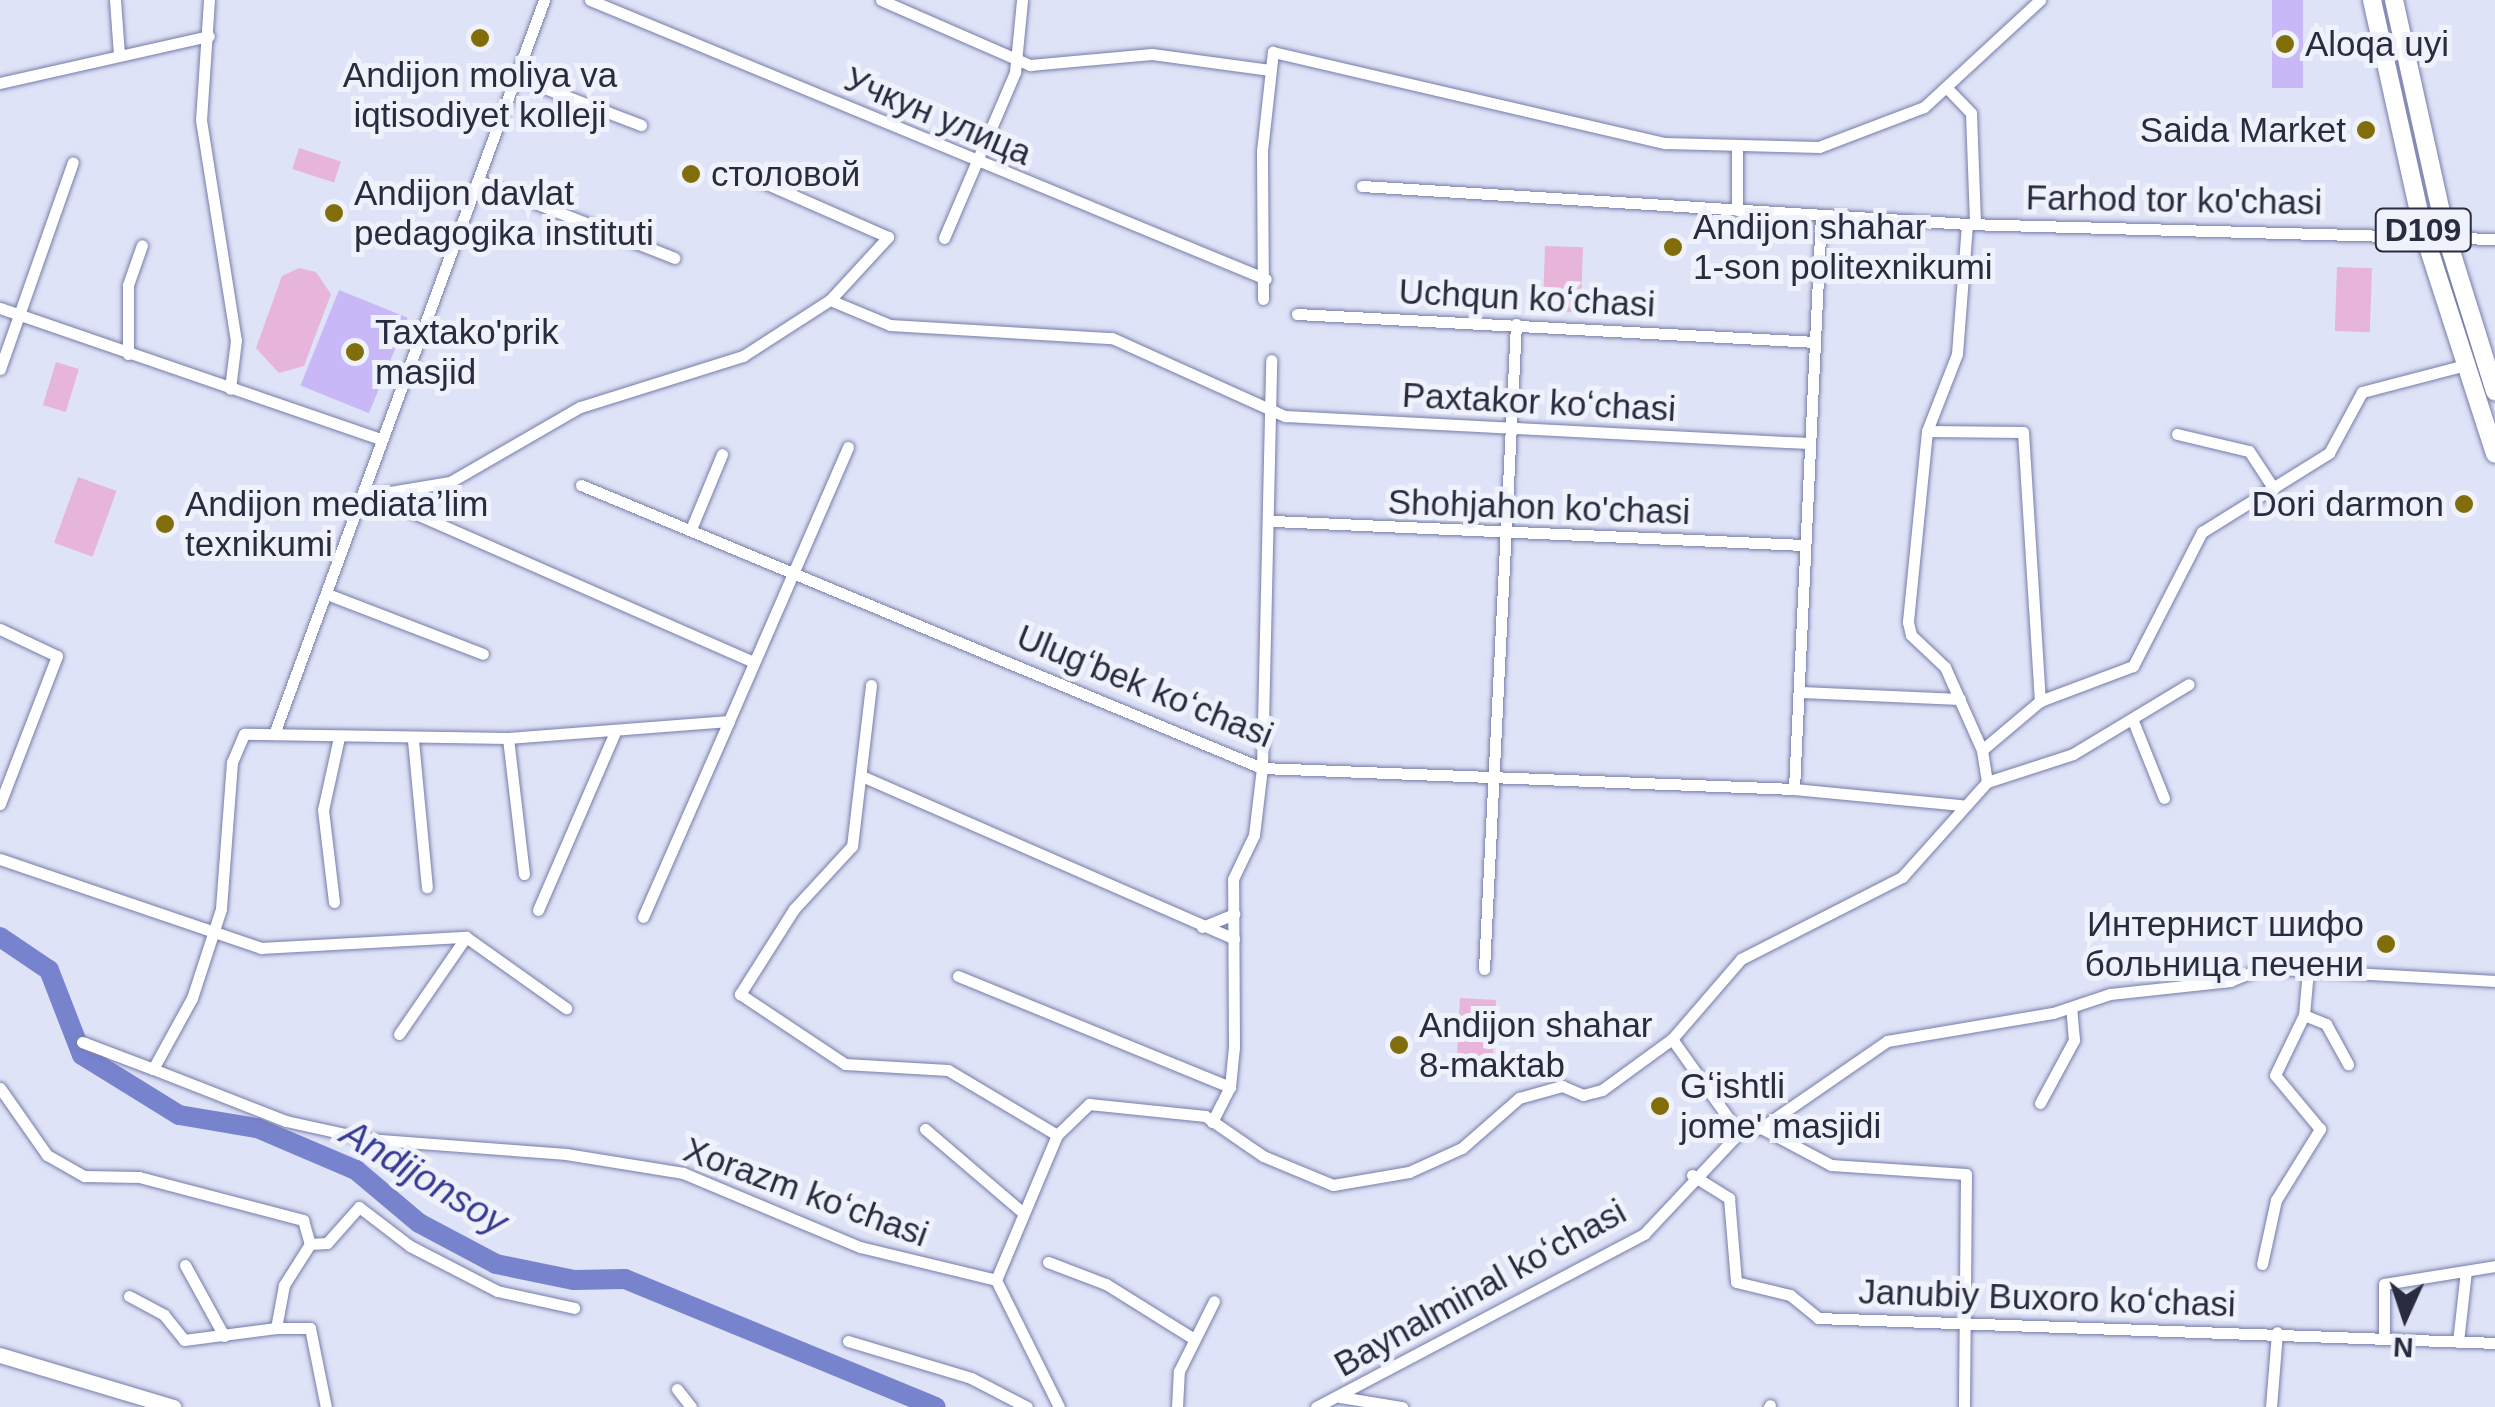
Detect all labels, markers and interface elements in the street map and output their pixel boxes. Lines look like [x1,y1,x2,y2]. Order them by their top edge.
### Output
place label: Aloqa uyi [2305,23,2449,65]
marker: Andijon moliya va iqtisodiyet kolleji [469,27,491,49]
marker: Aloqa uyi [2274,33,2296,55]
place label: Andijon moliya va iqtisodiyet kolleji [343,54,617,136]
street label: Учкун улица [838,58,1038,174]
place label: Saida Market [2140,109,2346,151]
marker: Saida Market [2355,119,2377,141]
place label: столовой [711,153,860,195]
marker: столовой [680,163,702,185]
place label: Andijon davlat pedagogika instituti [354,172,654,254]
street label: Farhod tor ko'chasi [2025,176,2323,224]
marker: Andijon davlat pedagogika instituti [323,202,345,224]
road number: D109 [2373,203,2473,257]
place label: Andijon shahar 1-son politexnikumi [1693,206,1993,288]
marker: Andijon shahar 1-son politexnikumi [1662,236,1684,258]
street label: Uchqun koʻchasi [1398,270,1656,326]
place label: Taxtako'prik masjid [375,311,559,393]
marker: Taxtako'prik masjid [344,341,366,363]
street label: Paxtakor koʻchasi [1401,374,1677,430]
street label: Shohjahon ko'chasi [1387,481,1691,533]
place label: Andijon mediataʼlim texnikumi [185,483,488,565]
place label: Dori darmon [2251,483,2444,525]
marker: Dori darmon [2453,493,2475,515]
marker: Andijon mediataʼlim texnikumi [154,513,176,535]
street label: Ulugʻbek koʻchasi [1011,616,1279,756]
place label: Интернист шифо больница печени [2085,903,2364,985]
marker: Интернист шифо больница печени [2373,931,2399,957]
place label: Andijon shahar 8-maktab [1419,1004,1652,1086]
marker: Andijon shahar 8-maktab [1388,1034,1410,1056]
place label: Gʻishtli jome' masjidi [1680,1065,1881,1147]
marker: Gʻishtli jome' masjidi [1649,1095,1671,1117]
water label: Andijonsoy [333,1111,515,1245]
street label: Xorazm koʻchasi [678,1128,934,1256]
street label: Baynalminal koʻchasi [1327,1190,1633,1386]
north arrow [2355,1267,2455,1367]
street label: Janubiy Buxoro koʻchasi [1858,1270,2236,1326]
text: N [2392,1331,2414,1363]

